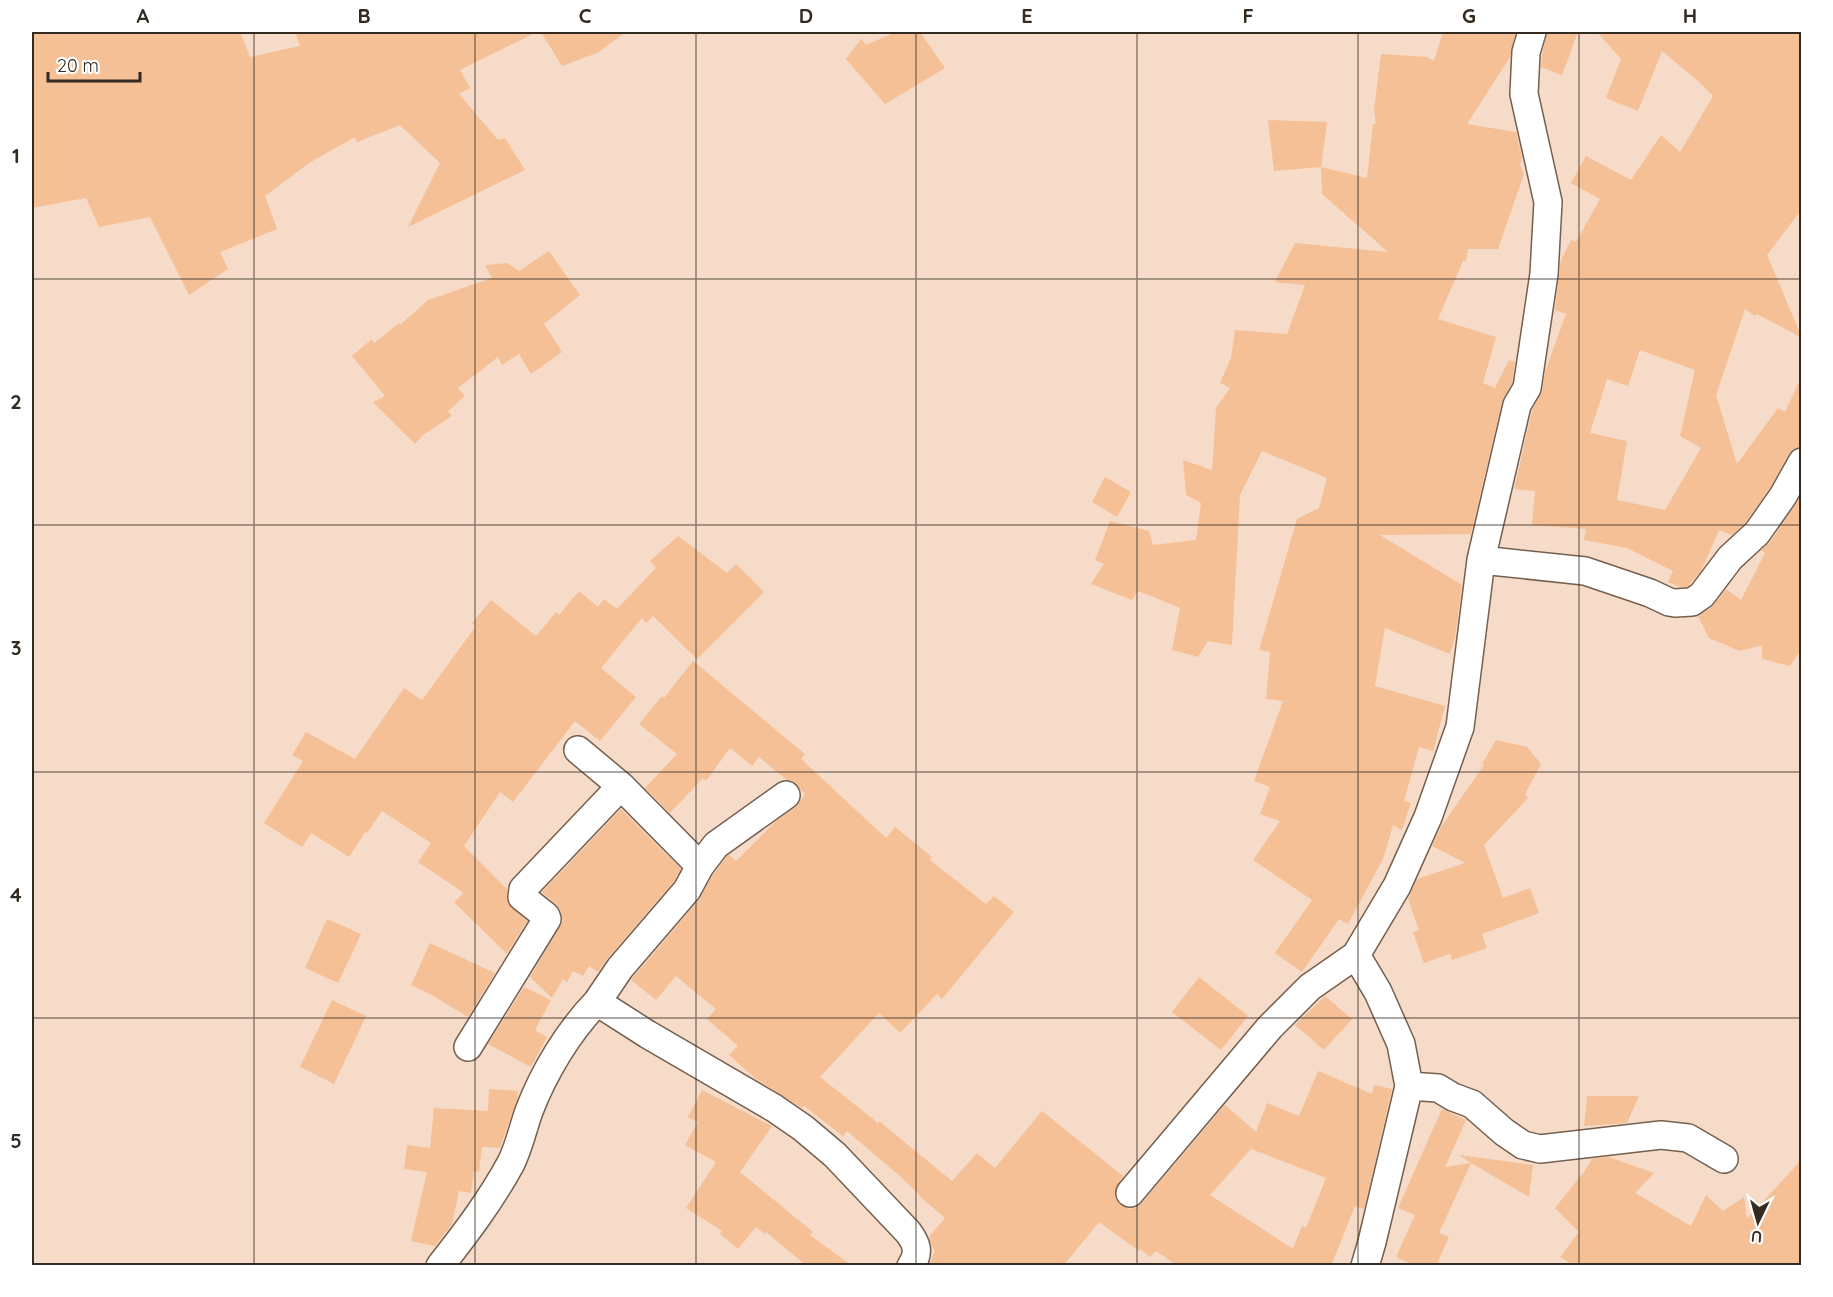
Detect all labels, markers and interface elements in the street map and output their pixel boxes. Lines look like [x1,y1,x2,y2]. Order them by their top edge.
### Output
text: A [137,3,150,28]
text: B [357,3,371,28]
text: C [579,3,592,28]
text: D [799,3,813,28]
text: E [1021,3,1033,28]
text: F [1242,3,1254,28]
text: G [1462,3,1476,28]
text: H [1683,3,1697,28]
scale bar [48,45,140,83]
text: 20 m [57,54,99,77]
text: 1 [12,143,20,168]
text: 2 [10,389,22,414]
text: 3 [11,635,21,660]
text: 4 [10,882,22,907]
text: 5 [10,1128,22,1153]
north arrow [1728,1192,1788,1252]
text: U [1750,1226,1763,1247]

